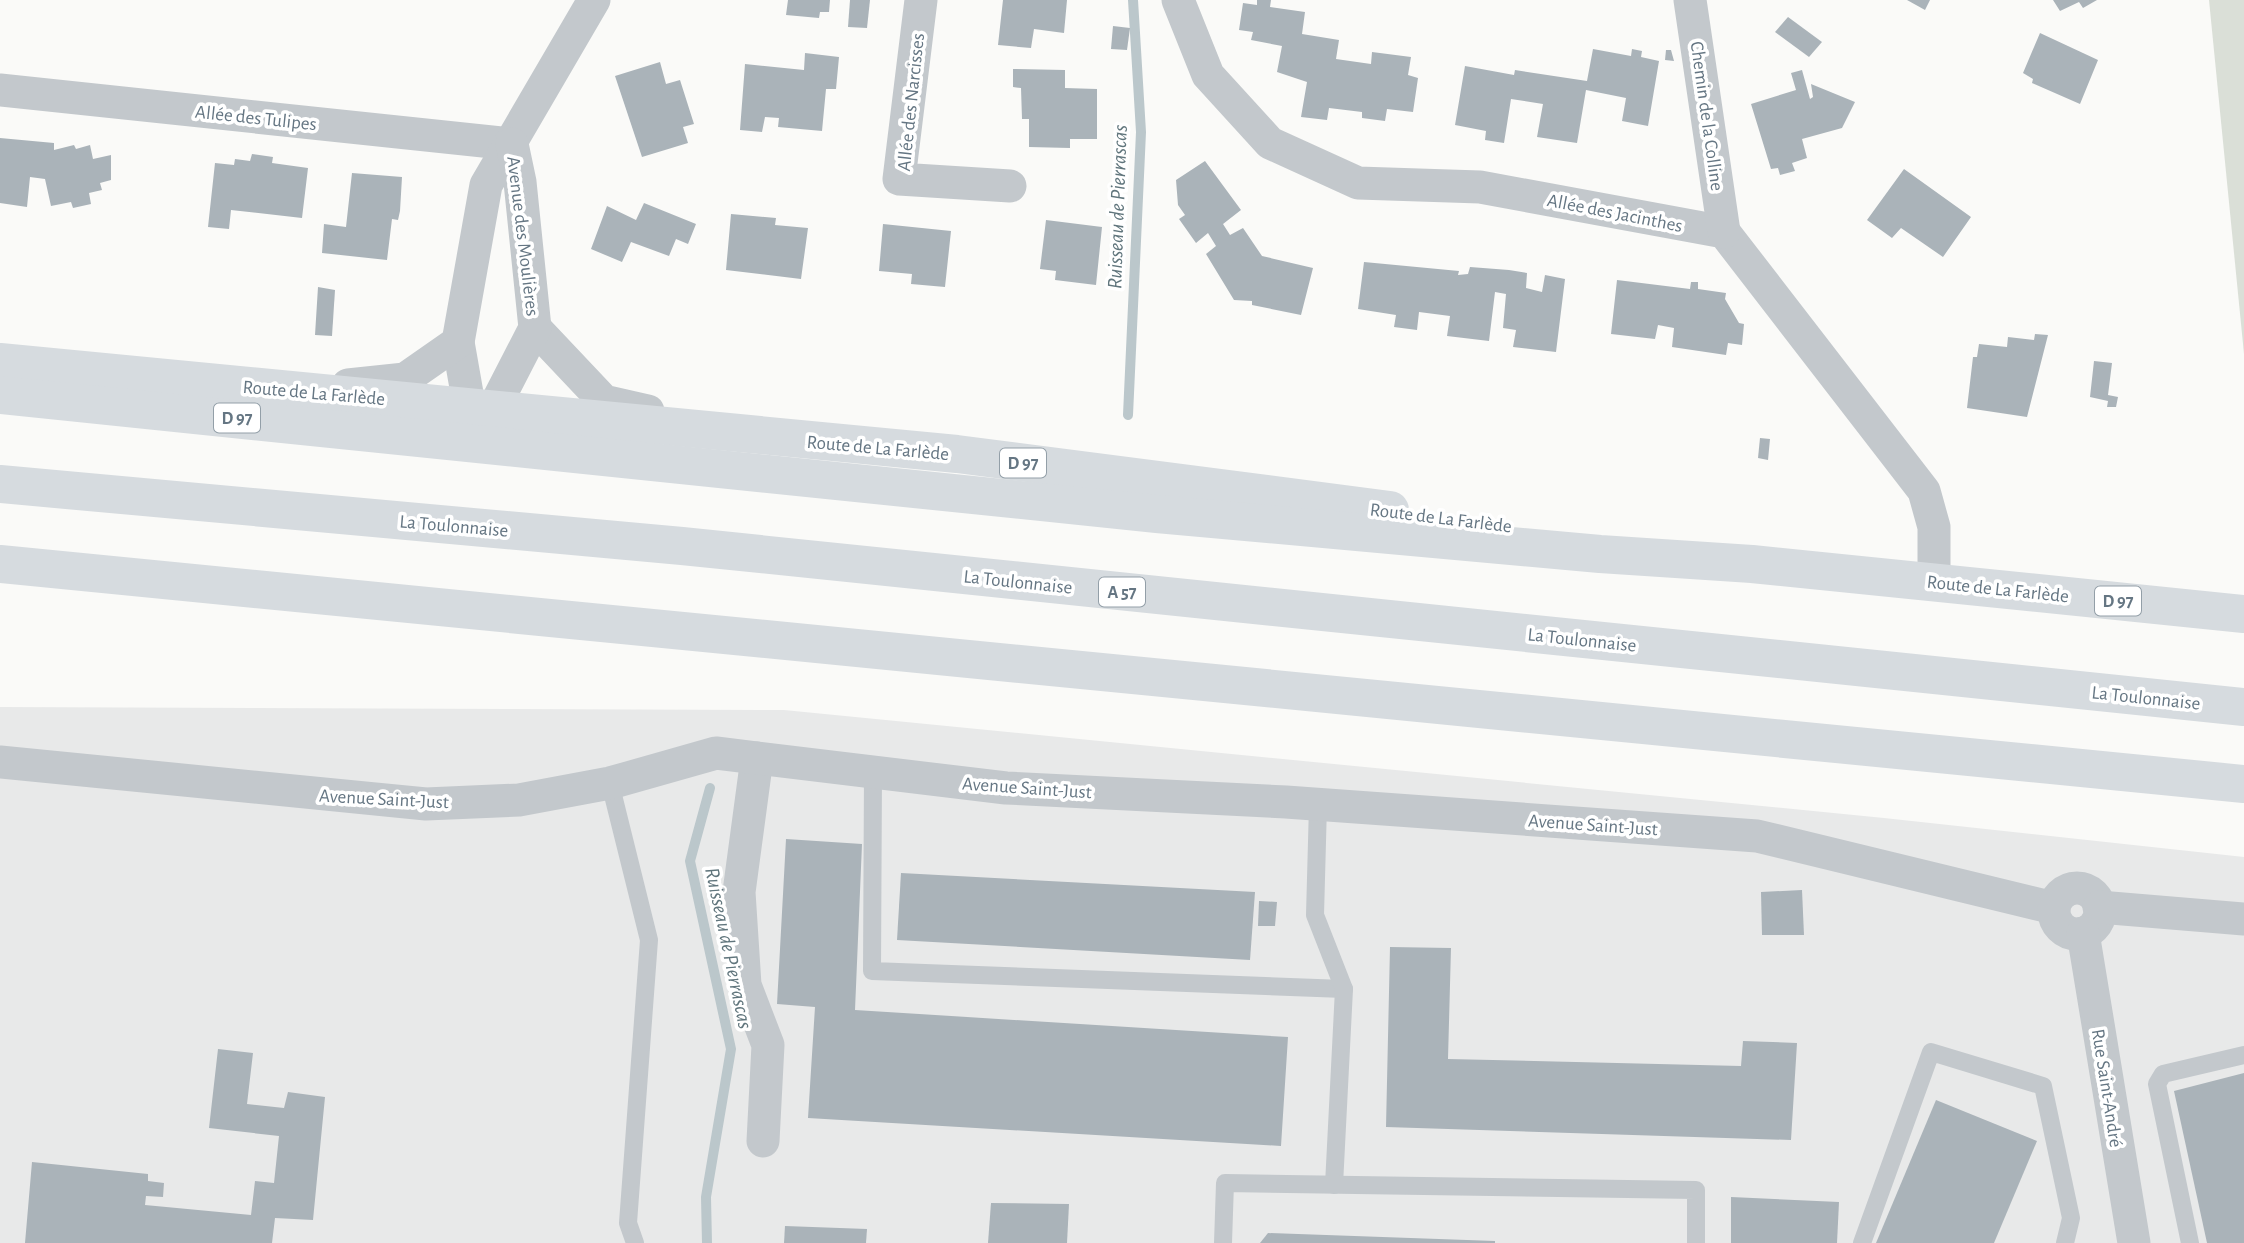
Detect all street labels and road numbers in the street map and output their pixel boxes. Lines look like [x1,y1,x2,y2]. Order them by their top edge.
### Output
street label: Allée des Narcisses [895,32,928,172]
street label: Chemin de la Colline [1687,40,1726,192]
street label: Allée des Tulipes [194,103,318,134]
street label: Avenue des Moulières [503,155,542,317]
street label: Allée des Jacinthes [1545,191,1684,236]
street label: Route de La Farlède [242,378,386,409]
road number: D 97 [214,404,260,432]
street label: Route de La Farlède [806,433,950,464]
road number: D 97 [1000,448,1046,477]
street label: Route de La Farlède [1369,500,1513,537]
street label: La Toulonnaise [399,512,509,541]
street label: La Toulonnaise [962,567,1073,598]
street label: Route de La Farlède [1926,573,2070,606]
road number: A 57 [1099,578,1145,606]
road number: D 97 [2095,586,2141,616]
street label: La Toulonnaise [1526,625,1637,656]
street label: La Toulonnaise [2090,683,2201,714]
street label: Avenue Saint-Just [961,774,1092,803]
street label: Avenue Saint-Just [319,787,449,812]
street label: Avenue Saint-Just [1527,811,1658,840]
street label: Rue Saint-André [2088,1028,2125,1149]

